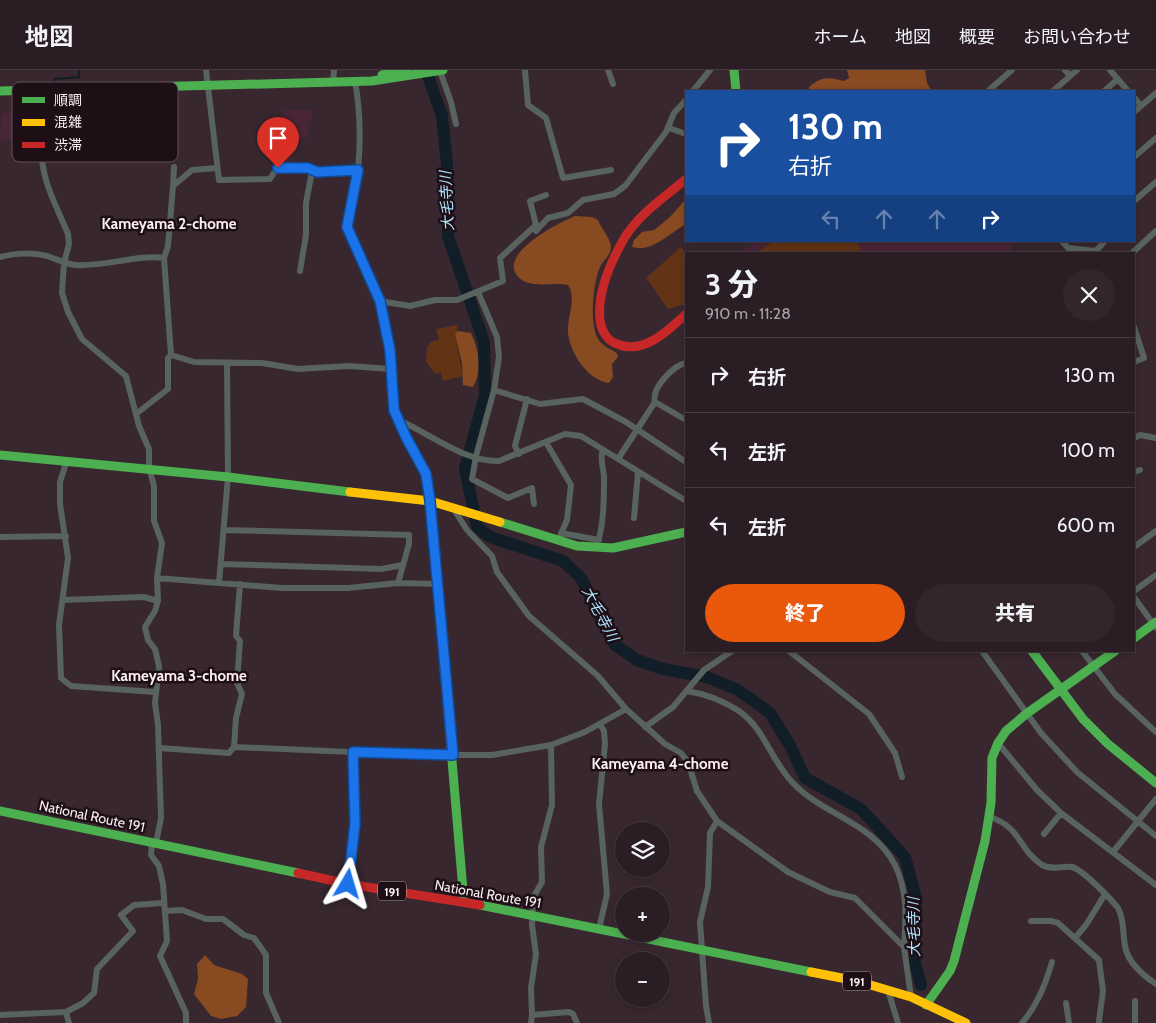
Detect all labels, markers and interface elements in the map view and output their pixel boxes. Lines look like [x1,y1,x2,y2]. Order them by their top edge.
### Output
text: 地図 [25,22,73,51]
text: ホーム [814,26,867,48]
text: 地図 [895,26,931,48]
text: 概要 [959,26,995,48]
text: お問い合わせ [1023,26,1131,48]
legend [12,82,178,162]
text: 順調 [54,91,82,109]
text: 130 m [788,105,883,148]
icon: right [705,110,770,175]
text: 混雑 [54,113,82,131]
pin [257,117,299,168]
icon: arrive [264,124,292,152]
text: 渋滞 [54,136,82,154]
text: 右折 [788,153,832,180]
water label: 大毛寺川 [436,169,458,231]
icon: left [817,205,845,233]
icon: ahead [870,205,898,233]
icon: ahead [923,205,951,233]
icon: right [976,205,1004,233]
district label: Kameyama 2-chome [101,215,237,233]
text: 3 分 [705,266,758,303]
button: close [1063,269,1115,321]
text: 910 m · 11:28 [705,304,791,323]
icon: right [705,361,733,389]
text: 130 m [1064,364,1115,387]
text: 右折 [748,366,786,389]
icon: left [705,436,733,464]
text: 100 m [1061,439,1115,462]
text: 左折 [748,441,786,464]
icon: left [705,511,733,539]
text: 600 m [1057,514,1115,537]
text: 左折 [748,516,786,539]
water label: 大毛寺川 [578,583,623,646]
button: 終了 [705,584,905,642]
button: 共有 [915,584,1115,642]
district label: Kameyama 3-chome [111,667,247,685]
district label: Kameyama 4-chome [592,755,729,773]
street label: National Route 191 [37,796,147,836]
map controls [615,822,670,1007]
button: layers [615,822,670,877]
position arrow [321,857,373,909]
street label: National Route 191 [433,876,543,912]
road number: 191 [378,881,406,900]
button: + [615,887,670,942]
water label: 大毛寺川 [904,895,924,957]
button: − [615,952,670,1007]
road number: 191 [843,971,871,990]

